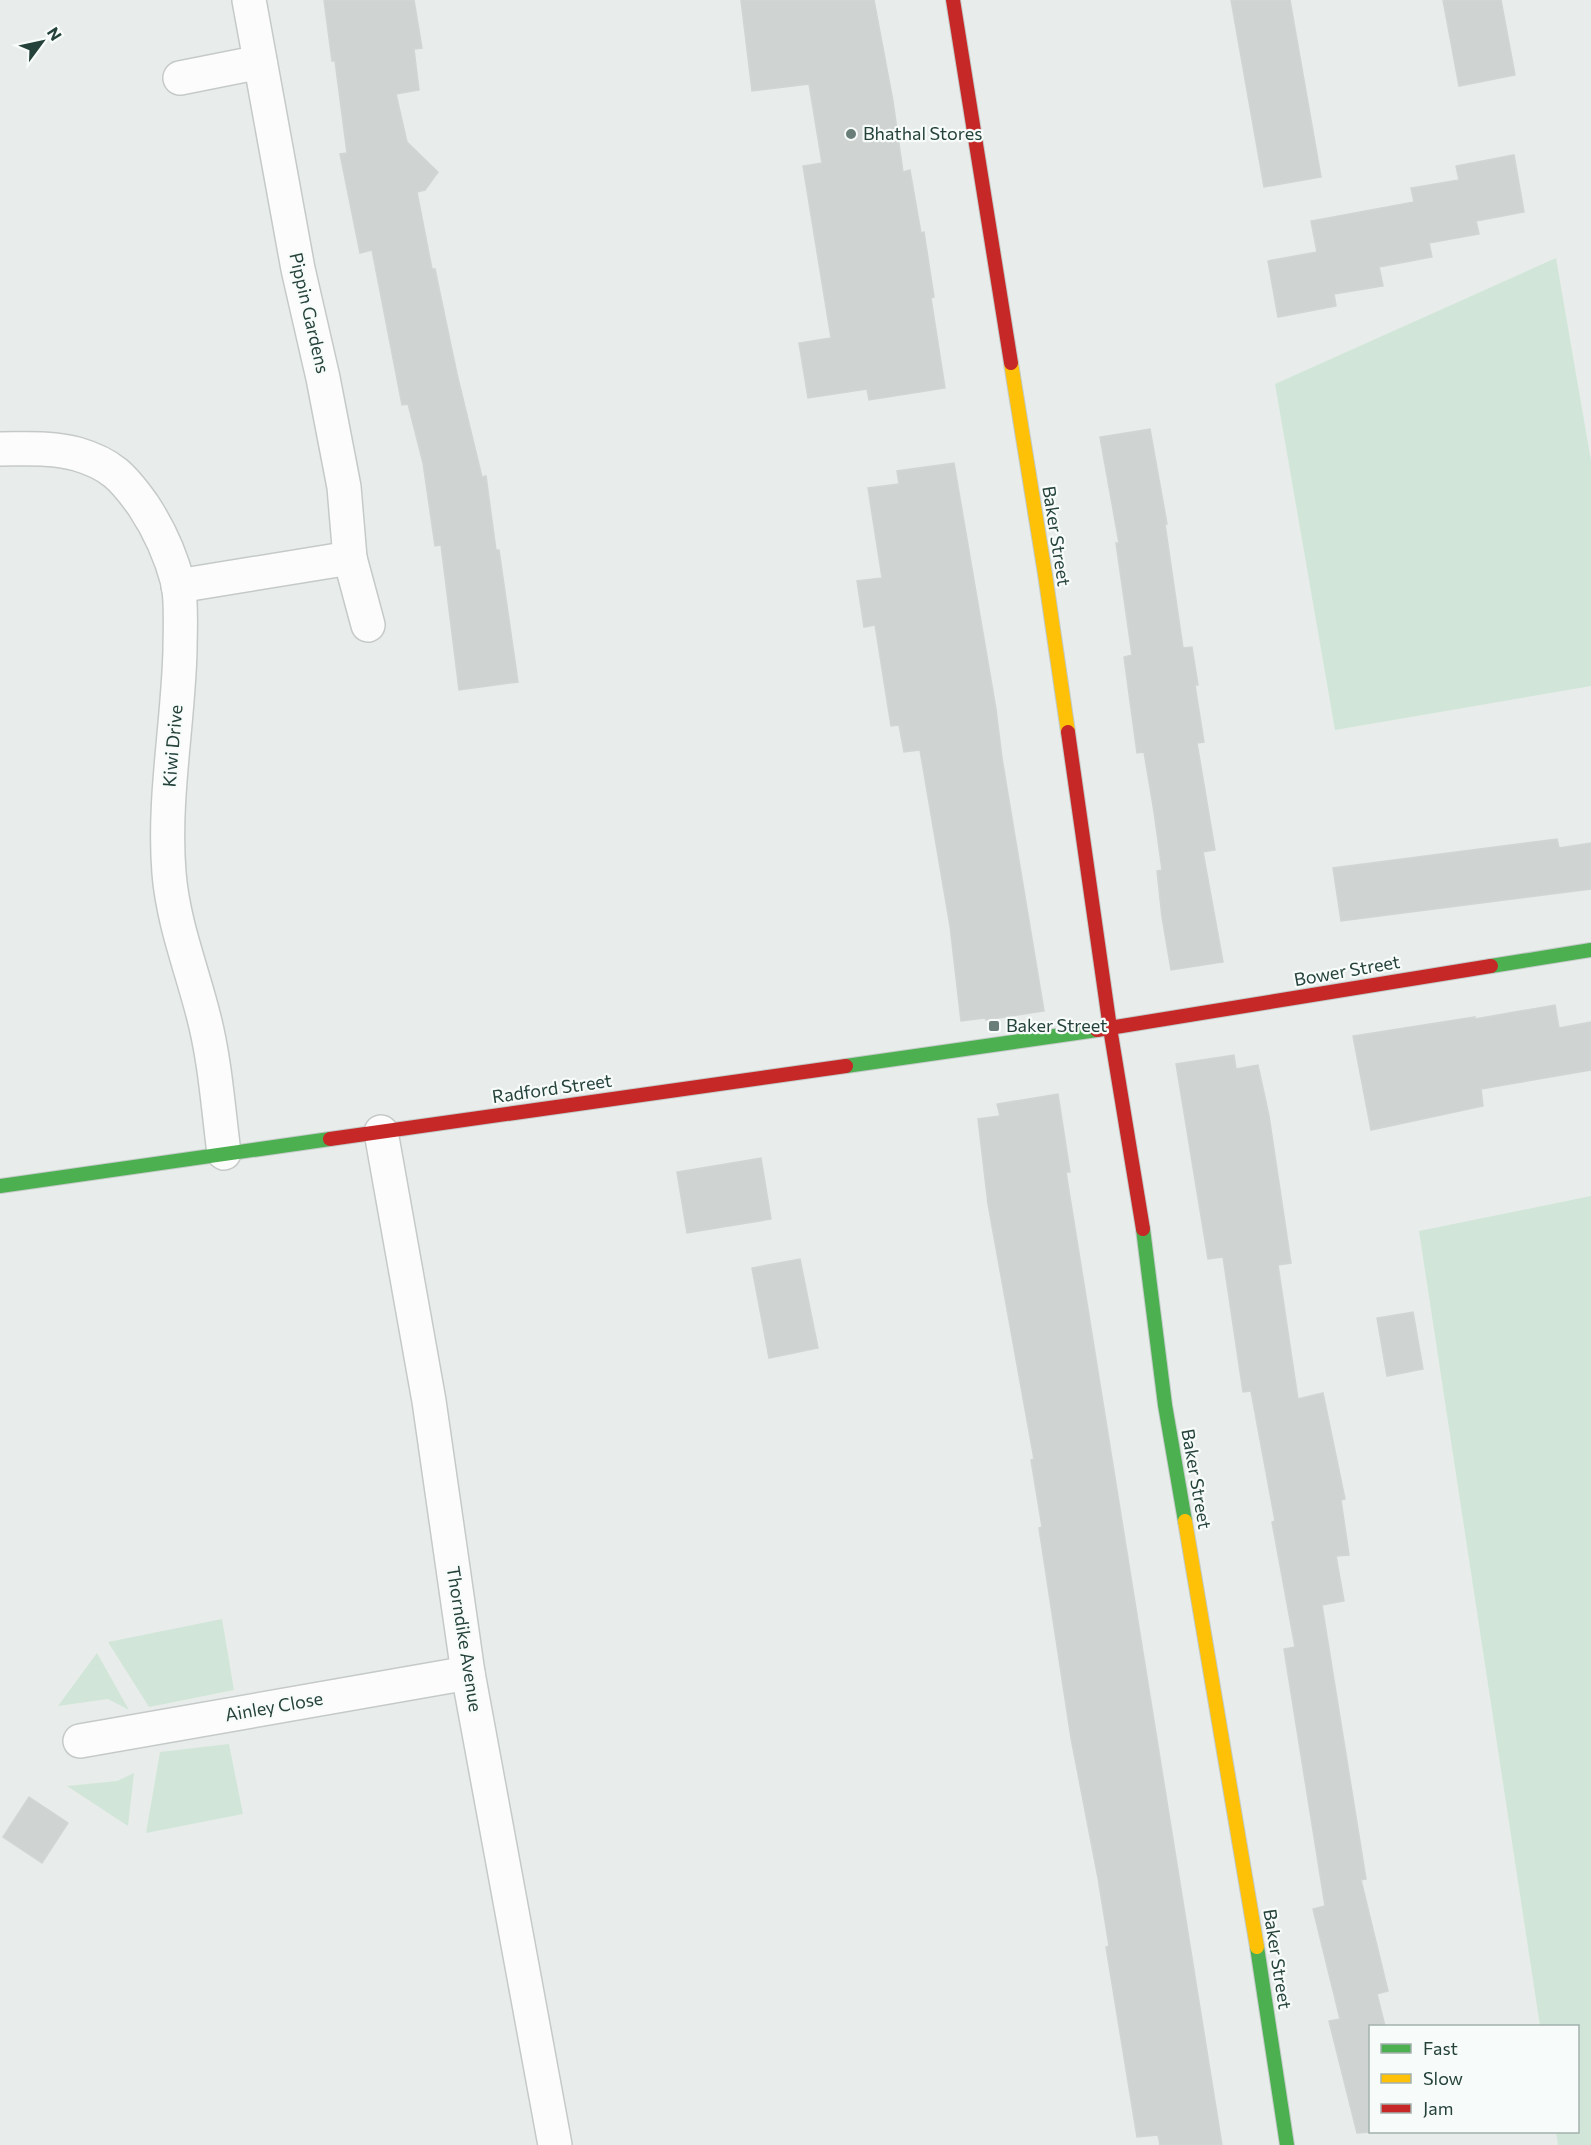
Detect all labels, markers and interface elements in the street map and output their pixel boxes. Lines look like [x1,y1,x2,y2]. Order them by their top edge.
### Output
north arrow [12,12,72,72]
text: N [44,23,66,44]
place label: Bhathal Stores [863,122,982,144]
marker: Bhathal Stores [844,127,858,141]
street label: Pippin Gardens [285,250,335,375]
street label: Baker Street [1038,484,1076,588]
street label: Kiwi Drive [157,704,187,788]
street label: Bower Street [1292,950,1402,990]
place label: Baker Street [1006,1014,1107,1036]
marker: Baker Street [987,1019,1001,1033]
street label: Radford Street [490,1069,613,1107]
street label: Baker Street [1177,1427,1217,1531]
street label: Thorndike Avenue [443,1564,487,1713]
street label: Ainley Close [223,1687,325,1725]
street label: Baker Street [1259,1907,1297,2011]
legend [1369,2025,1579,2133]
text: Fast [1423,2037,1458,2059]
text: Slow [1423,2067,1463,2089]
text: Jam [1423,2097,1453,2119]

